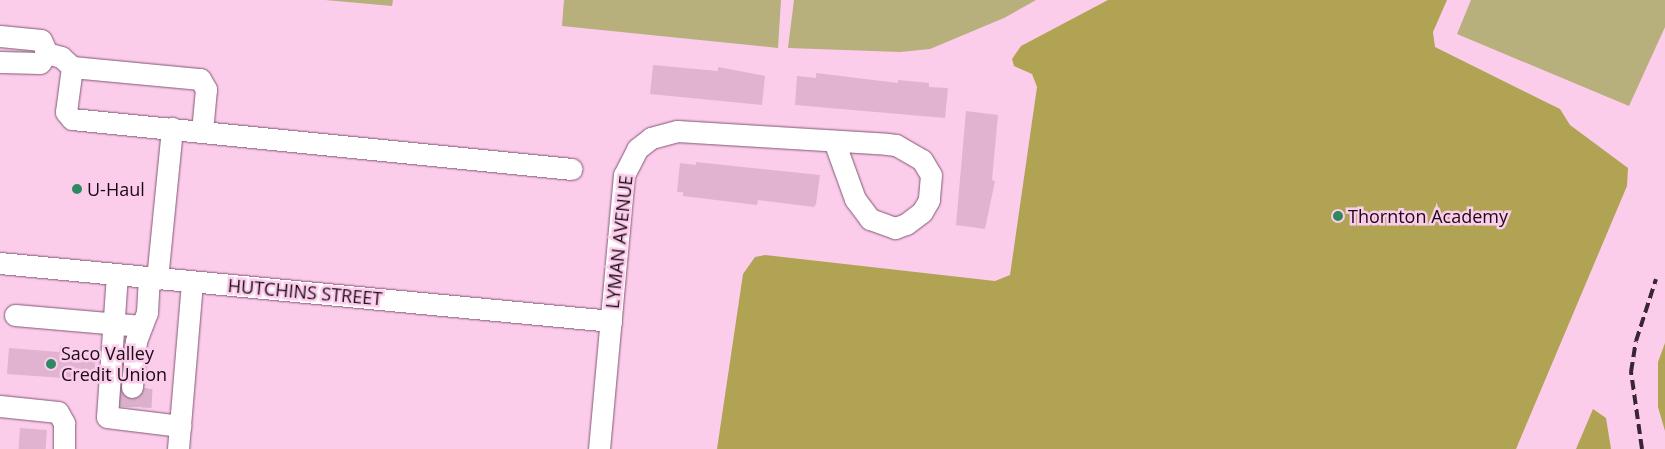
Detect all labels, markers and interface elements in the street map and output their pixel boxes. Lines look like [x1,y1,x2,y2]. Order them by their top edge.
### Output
street label: LYMAN AVENUE [601,174,637,310]
place label: U-Haul [87,178,145,200]
marker: U-Haul [71,183,83,195]
place label: Thornton Academy [1348,205,1508,227]
marker: Thornton Academy [1332,210,1344,222]
street label: HUTCHINS STREET [227,274,383,310]
place label: Saco Valley Credit Union [61,343,167,386]
marker: Saco Valley Credit Union [45,358,57,370]

